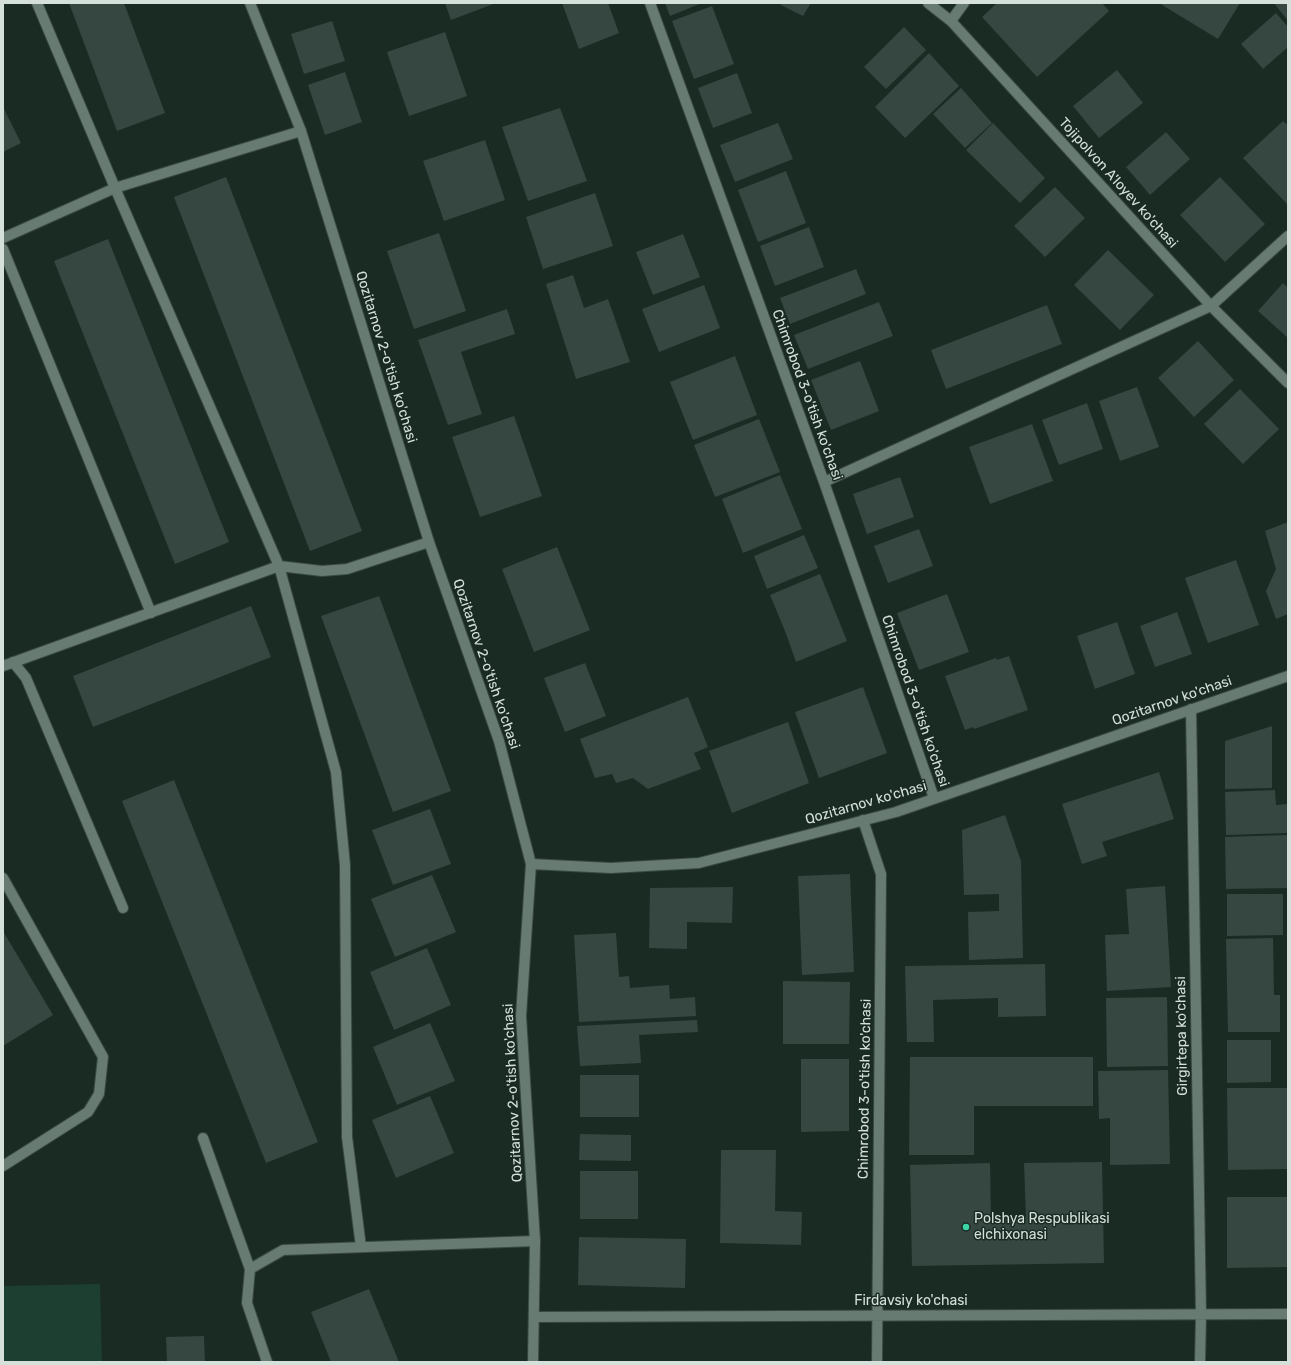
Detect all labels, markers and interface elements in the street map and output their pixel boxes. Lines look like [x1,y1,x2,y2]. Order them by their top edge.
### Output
street label: Tojipolvon A'loyev ko'chasi [1055,114,1181,252]
street label: Qozitarnov 2-o'tish ko'chasi [352,269,420,445]
street label: Chimrobod 3-o'tish ko'chasi [768,307,846,483]
street label: Qozitarnov 2-o'tish ko'chasi [449,577,523,751]
street label: Chimrobod 3-o'tish ko'chasi [878,613,952,789]
street label: Qozitarnov ko'chasi [1110,673,1234,729]
street label: Qozitarnov ko'chasi [803,778,929,828]
street label: Girgirtepa ko'chasi [1173,976,1191,1096]
street label: Chimrobod 3-o'tish ko'chasi [855,999,875,1179]
street label: Qozitarnov 2-o'tish ko'chasi [500,1003,526,1183]
place label: Polshya Respublikasi elchixonasi [974,1211,1110,1244]
marker: Polshya Respublikasi elchixonasi [961,1222,971,1232]
street label: Firdavsiy ko'chasi [854,1293,968,1309]

